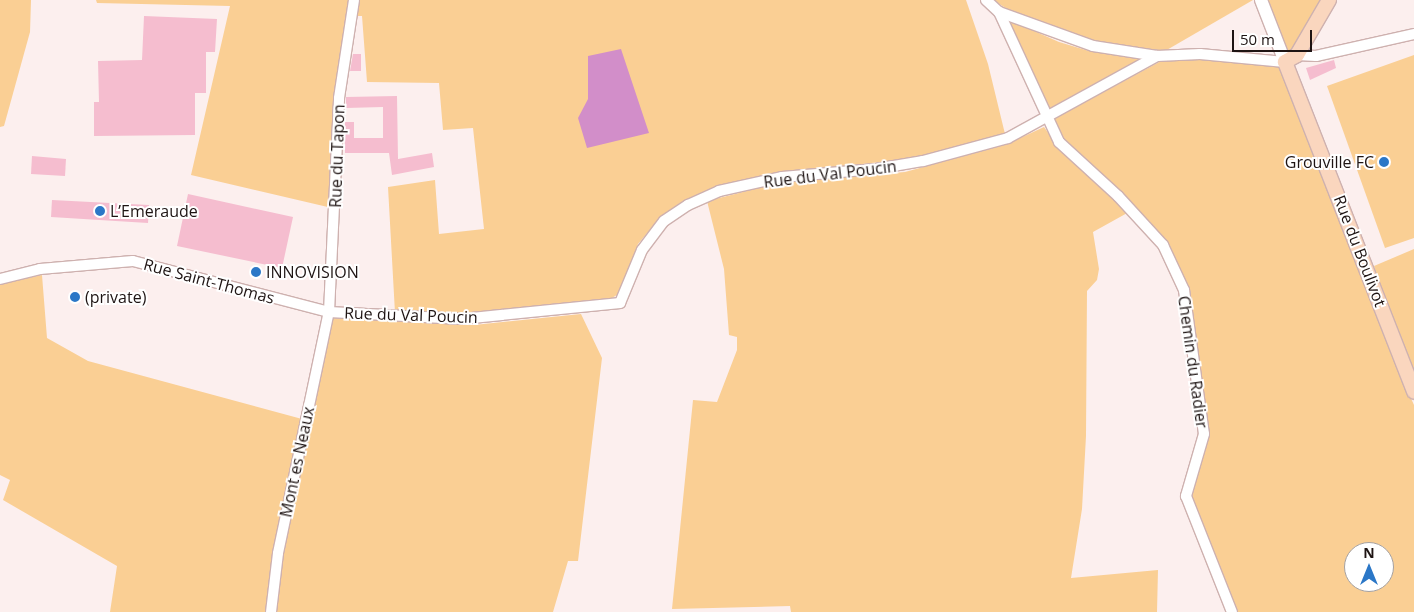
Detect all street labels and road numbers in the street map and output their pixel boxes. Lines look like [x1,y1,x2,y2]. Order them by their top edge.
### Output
street label: Rue du Tapon [326,104,348,208]
street label: Rue du Val Poucin [762,156,898,192]
street label: Rue du Boulivot [1330,193,1390,309]
street label: Rue Saint-Thomas [141,254,277,308]
street label: Chemin du Radier [1174,295,1212,429]
street label: Rue du Val Poucin [344,303,478,327]
street label: Mont es Neaux [276,405,318,519]

